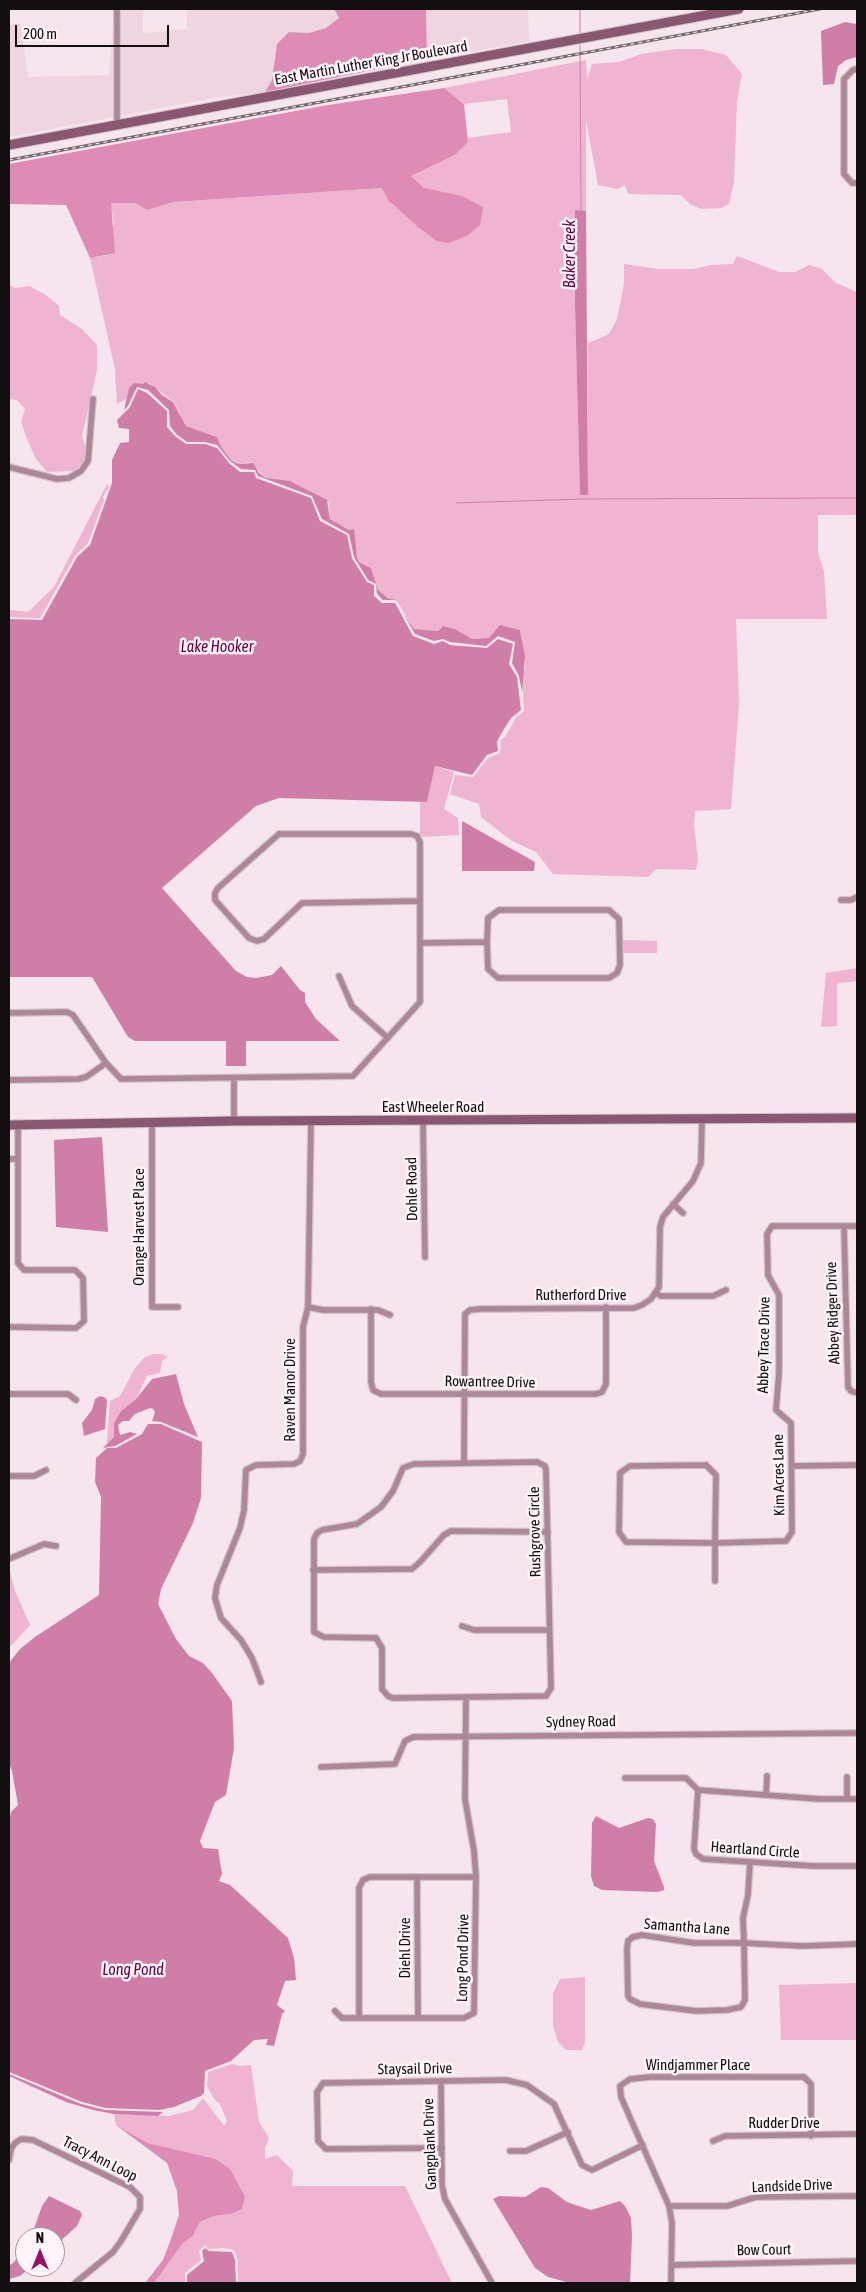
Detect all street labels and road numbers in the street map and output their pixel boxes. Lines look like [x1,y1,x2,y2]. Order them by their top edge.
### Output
street label: East Martin Luther King Jr Boulevard [273,37,469,89]
street label: East Wheeler Road [382,1098,484,1116]
street label: Dohle Road [402,1157,422,1221]
street label: Orange Harvest Place [130,1168,148,1286]
street label: Abbey Ridger Drive [822,1261,844,1365]
street label: Rutherford Drive [535,1286,627,1304]
street label: Abbey Trace Drive [754,1296,774,1394]
street label: Raven Manor Drive [281,1338,299,1442]
street label: Rowantree Drive [444,1372,536,1392]
street label: Kim Acres Lane [769,1434,789,1516]
street label: Rushgrove Circle [525,1486,545,1578]
street label: Sydney Road [546,1712,616,1732]
street label: Heartland Circle [710,1838,800,1862]
street label: Long Pond Drive [453,1914,473,2002]
street label: Samantha Lane [644,1915,730,1939]
street label: Diehl Drive [396,1917,414,1979]
street label: Windjammer Place [646,2056,750,2074]
street label: Staysail Drive [378,2059,452,2079]
street label: Gangplank Drive [419,2098,441,2190]
street label: Rudder Drive [748,2114,820,2132]
street label: Tracy Ann Loop [60,2132,140,2186]
street label: Landside Drive [751,2176,833,2196]
street label: Bow Court [737,2241,791,2259]

